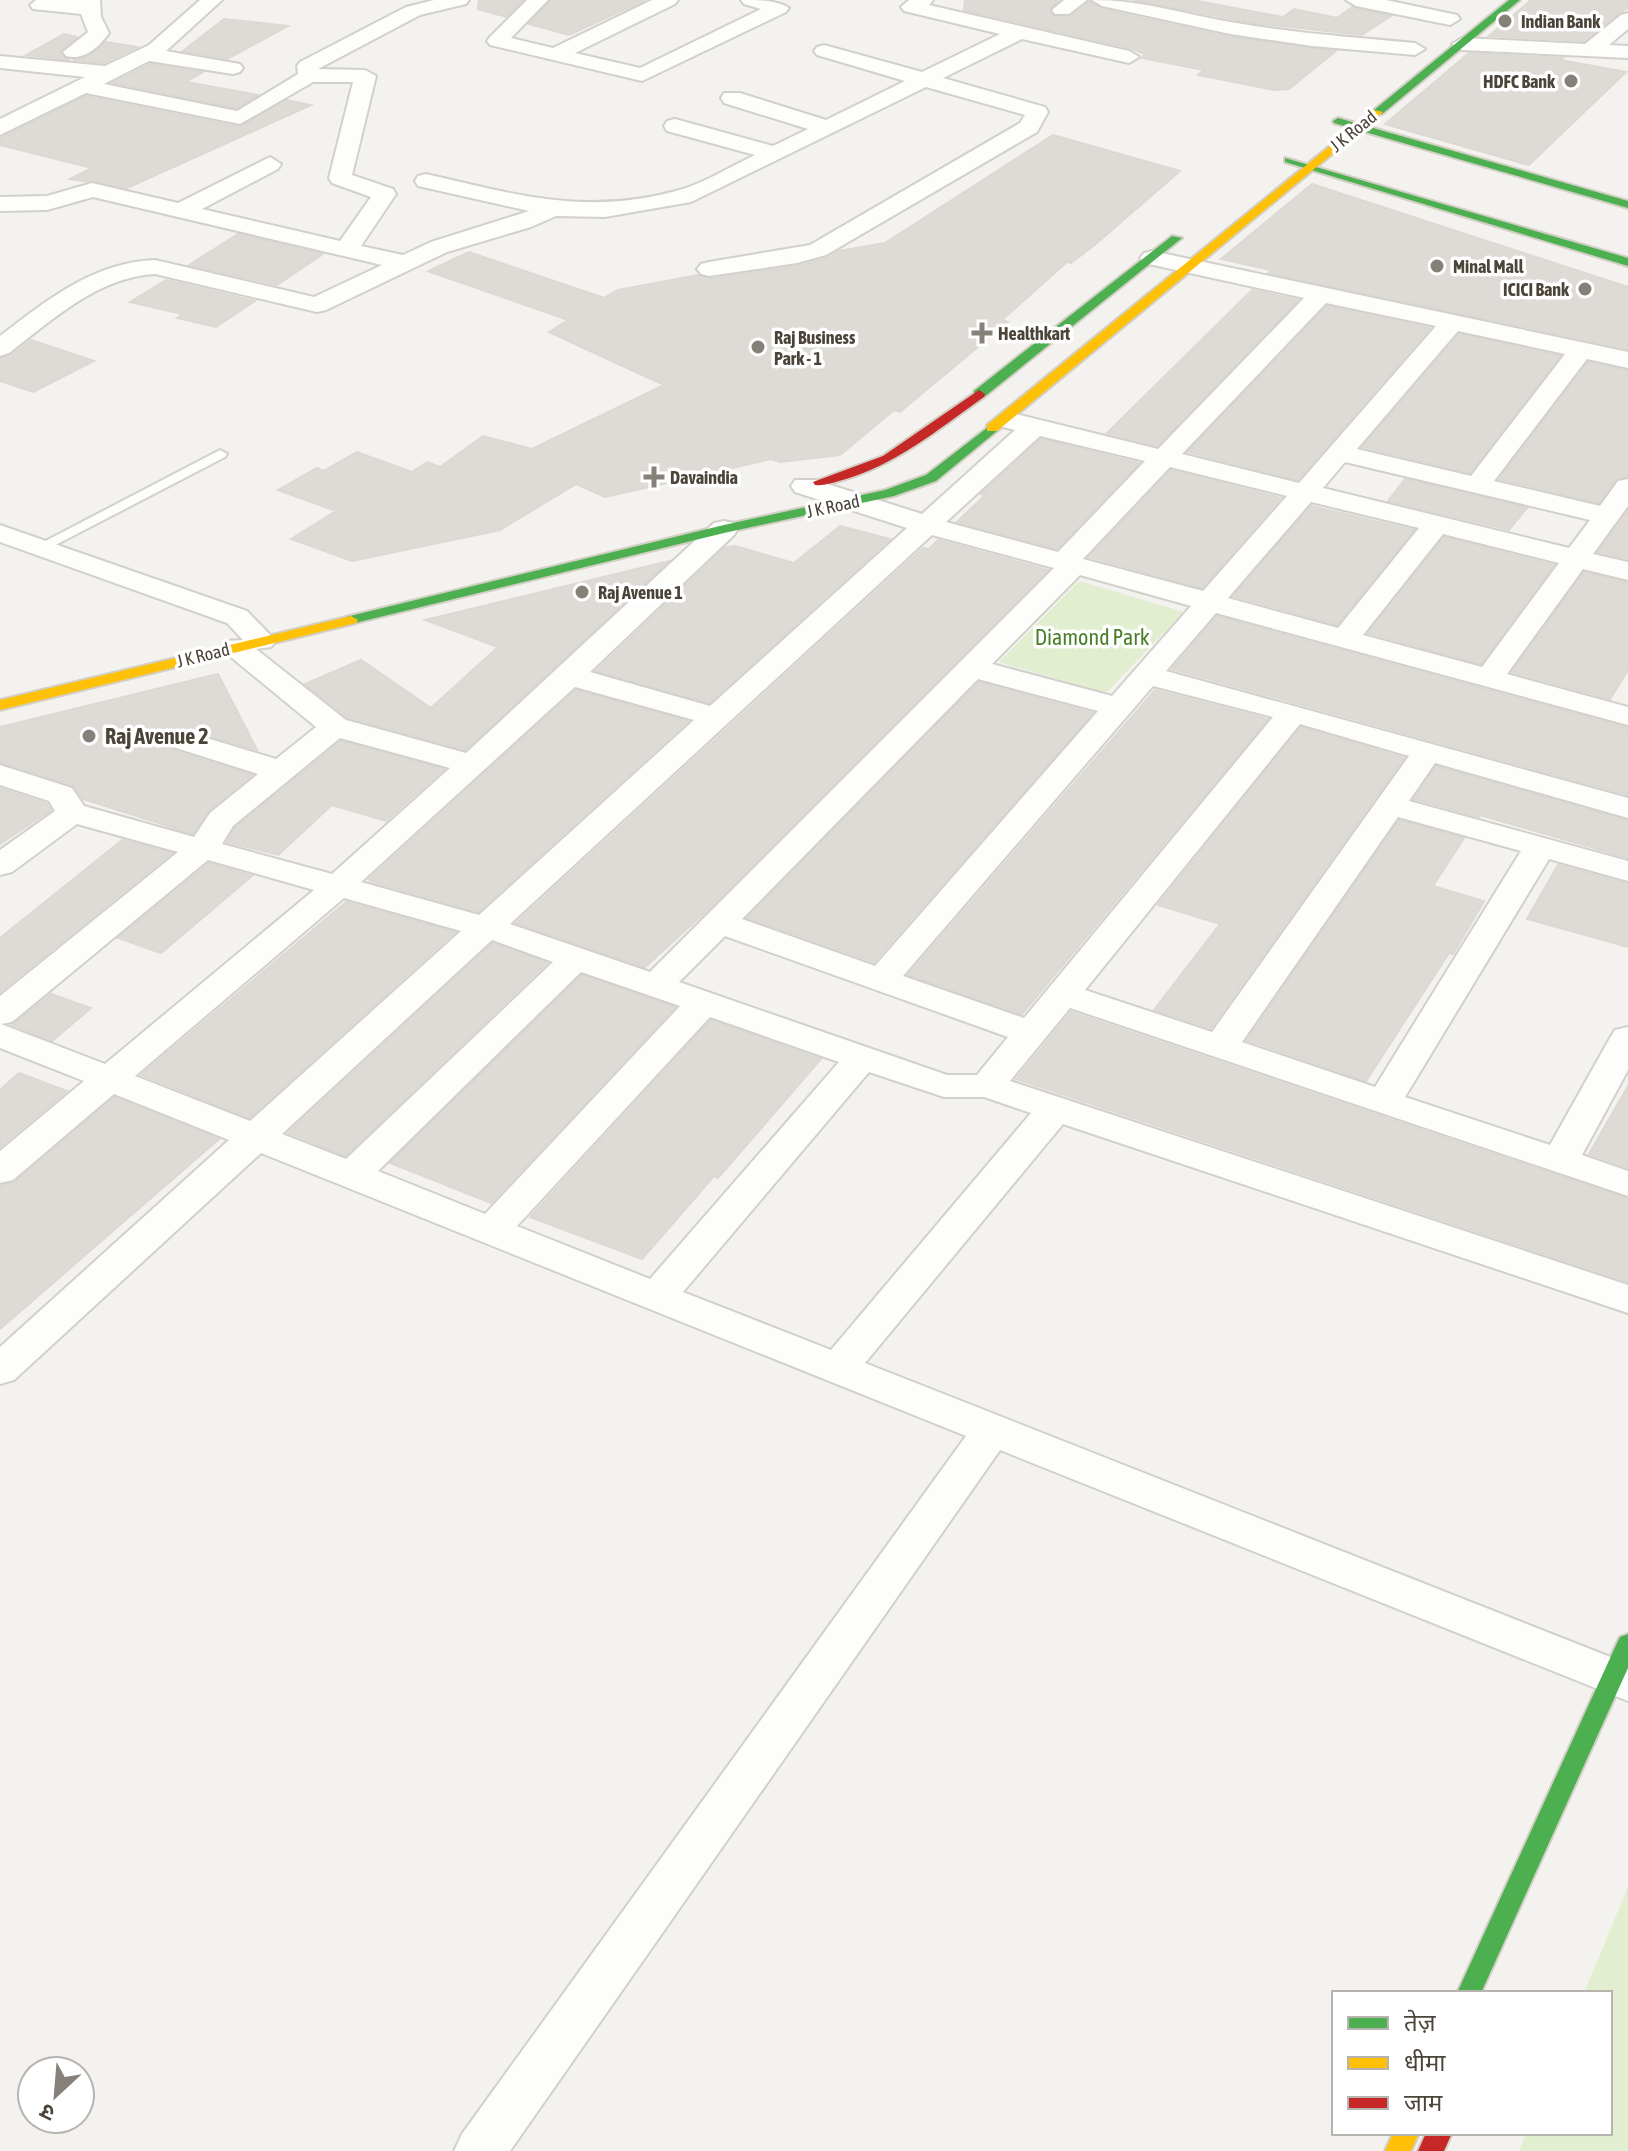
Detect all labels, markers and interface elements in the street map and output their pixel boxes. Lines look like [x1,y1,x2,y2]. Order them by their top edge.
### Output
place label: Indian Bank [1521,11,1601,32]
marker: Indian Bank [1496,12,1514,30]
place label: HDFC Bank [1483,71,1556,92]
marker: HDFC Bank [1562,72,1580,90]
street label: J K Road [1325,106,1381,156]
place label: Minal Mall [1453,256,1524,277]
marker: Minal Mall [1428,257,1446,275]
place label: ICICI Bank [1503,279,1570,300]
marker: ICICI Bank [1576,280,1594,298]
place label: Healthkart [998,323,1071,344]
marker: Healthkart [973,324,991,342]
place label: Raj Business Park - 1 [774,327,856,369]
marker: Raj Business Park - 1 [749,338,767,356]
place label: Davaindia [670,467,738,488]
marker: Davaindia [645,468,663,486]
street label: J K Road [804,490,862,522]
place label: Raj Avenue 1 [598,582,683,603]
marker: Raj Avenue 1 [573,583,591,601]
park label: Diamond Park [1035,624,1150,650]
street label: J K Road [174,638,232,672]
place label: Raj Avenue 2 [105,723,209,749]
marker: Raj Avenue 2 [80,727,98,745]
legend [1332,1991,1612,2135]
text: तेज़ [1404,2009,1437,2036]
text: धीमा [1404,2049,1446,2076]
north arrow [16,2055,96,2135]
text: जाम [1404,2089,1443,2116]
text: उ [35,2098,59,2127]

